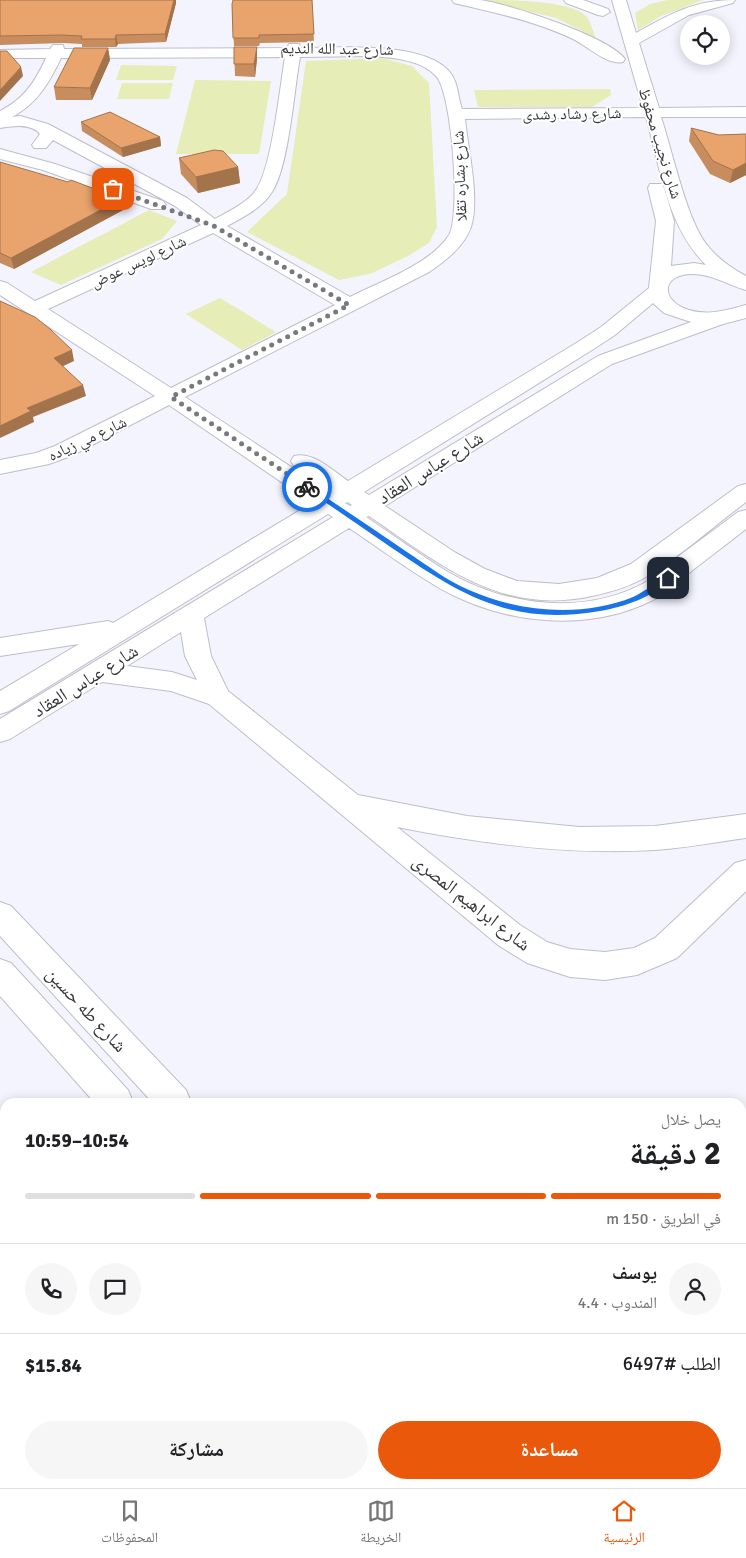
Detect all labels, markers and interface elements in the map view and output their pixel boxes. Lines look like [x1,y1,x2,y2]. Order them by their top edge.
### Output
map controls [680,15,730,65]
button: locate [680,15,730,65]
street label: شارع عبد الله النديم [280,38,394,60]
street label: شارع نجيب محفوظ [634,85,686,201]
street label: شارع رشاد رشدى [522,103,622,125]
street label: شارع بشاره تقلا [448,130,472,222]
pin [92,168,134,210]
icon: bag [99,175,127,203]
street label: شارع لويس عوض [87,231,189,293]
street label: شارع مي زياده [45,412,131,468]
street label: شارع عباس العقاد [373,426,488,510]
courier [282,462,332,512]
icon: bike [293,473,321,501]
pin [647,557,689,599]
icon: home [654,564,682,592]
street label: شارع عباس العقاد [28,639,143,723]
street label: شارع ابراهيم المصرى [407,849,535,956]
street label: شارع طه حسين [41,962,132,1057]
text: يصل خلال [661,1110,721,1130]
text: 10:54–10:59 [25,1129,129,1153]
text: 2 دقيقة [629,1134,721,1173]
text: في الطريق · 150 m [606,1209,721,1229]
text: يوسف [612,1261,657,1285]
button: phone [25,1263,77,1315]
button: chat [89,1263,141,1315]
button: person [669,1263,721,1315]
text: المندوب · 4.4 [578,1293,657,1313]
text: الطلب #6497 [623,1352,721,1376]
text: $15.84 [25,1354,82,1378]
button: مشاركة [25,1421,368,1479]
button: مساعدة [378,1421,721,1479]
tab: المحفوظات [101,1497,158,1551]
tab: الخريطة [360,1497,401,1551]
tab: الرئيسية [603,1497,645,1551]

